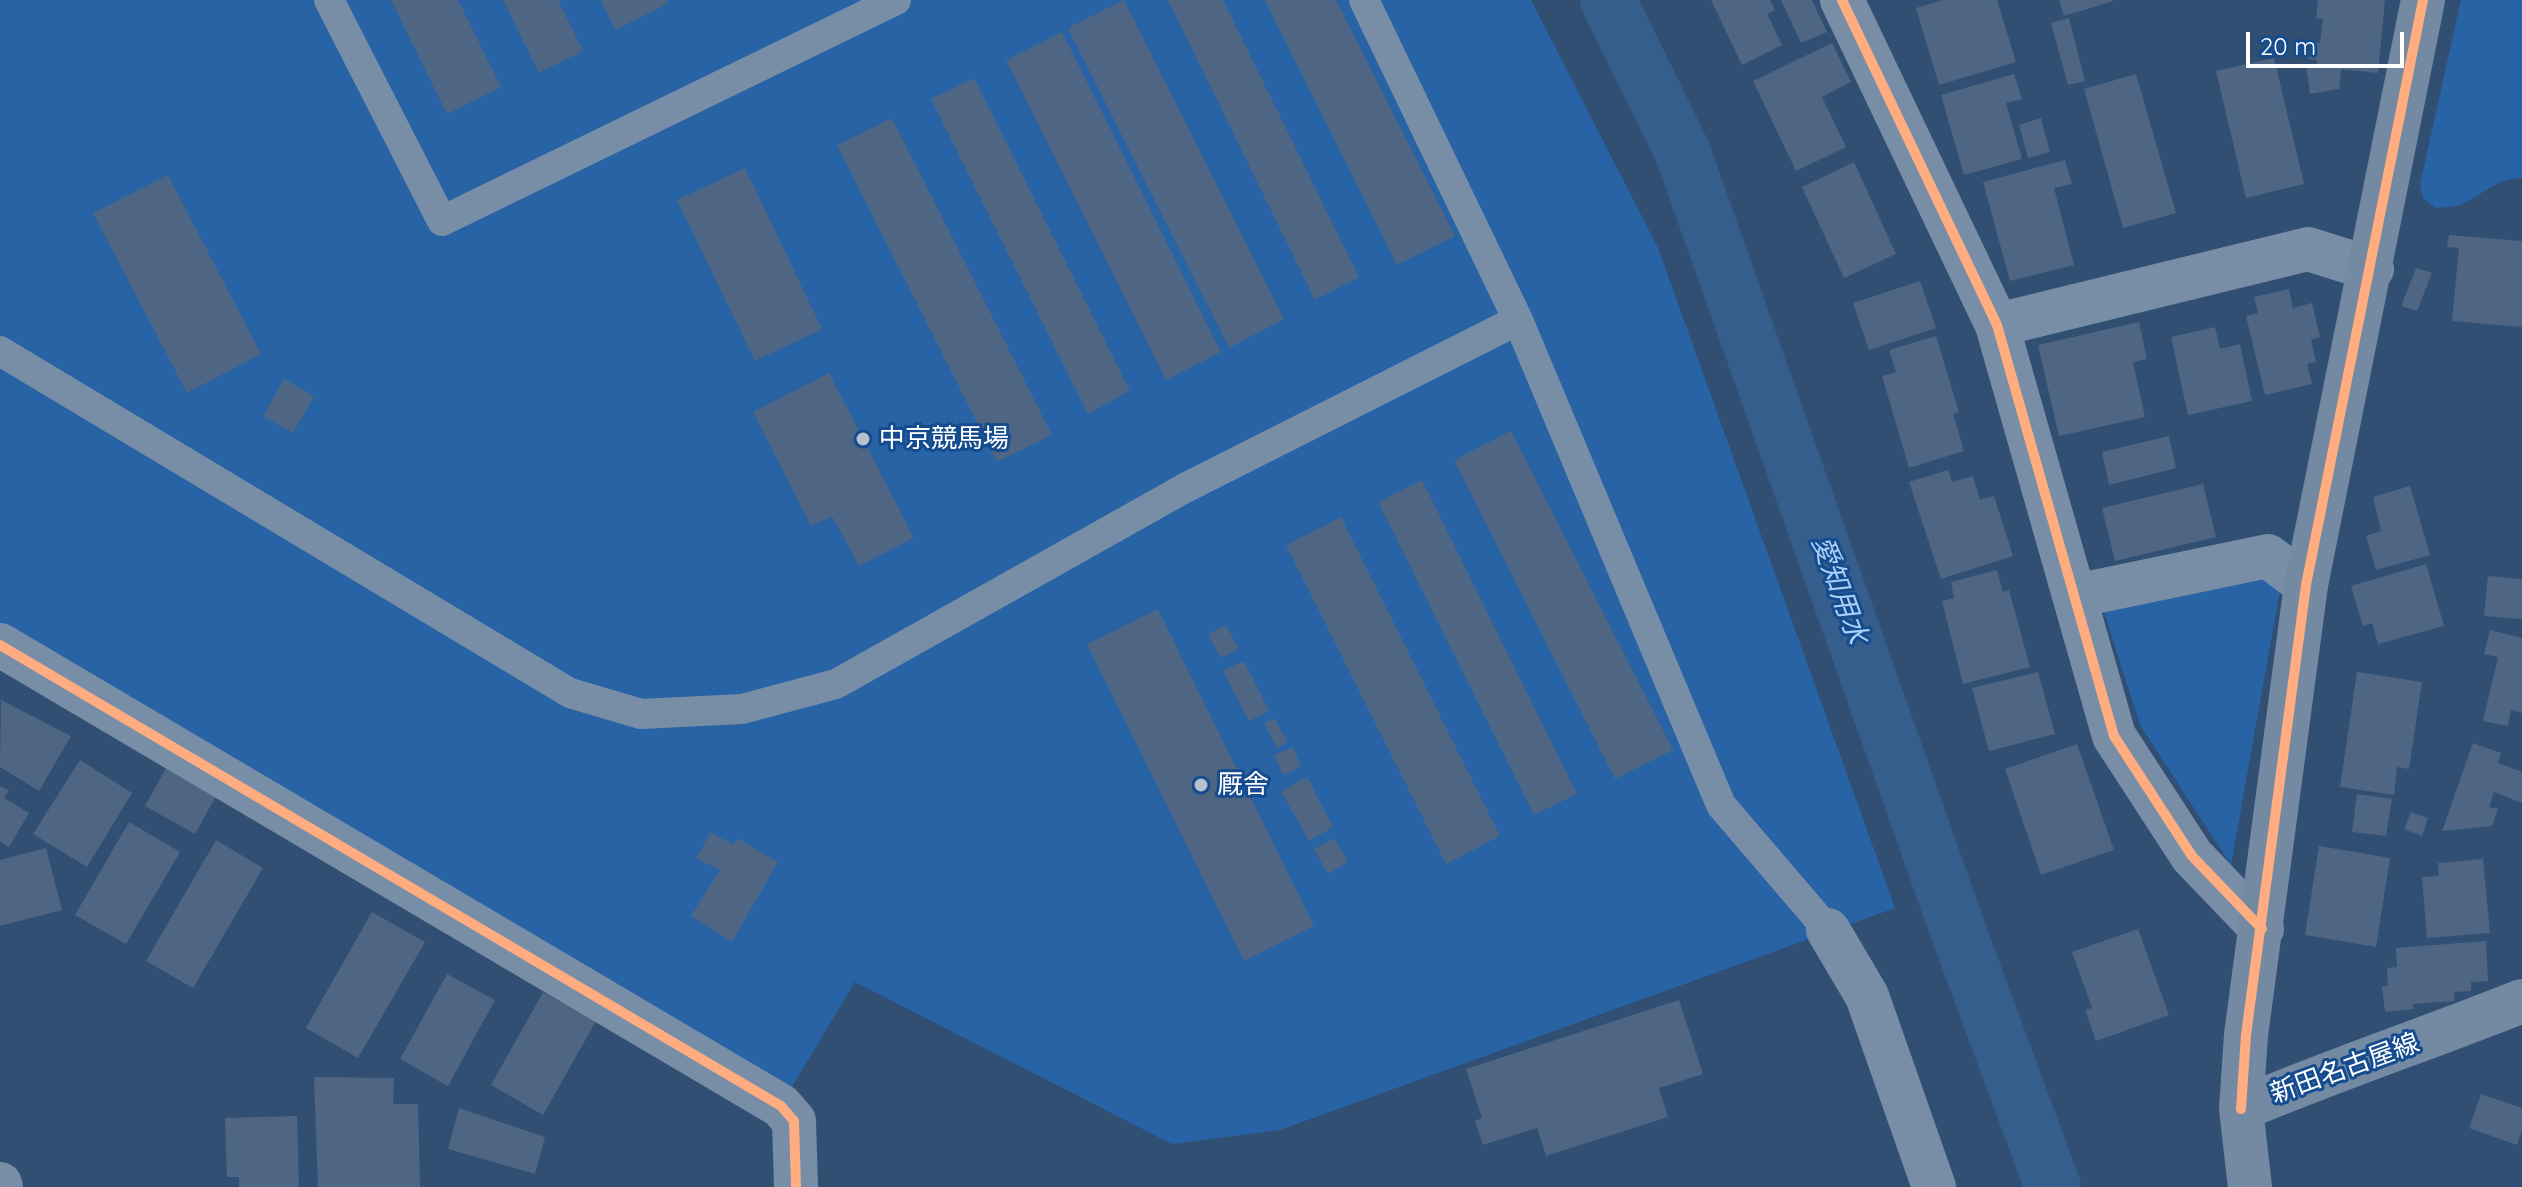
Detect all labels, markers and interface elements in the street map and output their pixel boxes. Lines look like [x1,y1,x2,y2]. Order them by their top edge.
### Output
scale bar [2250,16,2408,66]
text: 20 m [2260,31,2316,61]
place label: 中京競馬場 [879,423,1009,455]
marker: 中京競馬場 [854,430,872,448]
water label: 愛知用水 [1804,532,1874,648]
place label: 厩舎 [1217,769,1269,801]
marker: 厩舎 [1192,776,1210,794]
street label: 新田名古屋線 [2266,1028,2424,1110]

